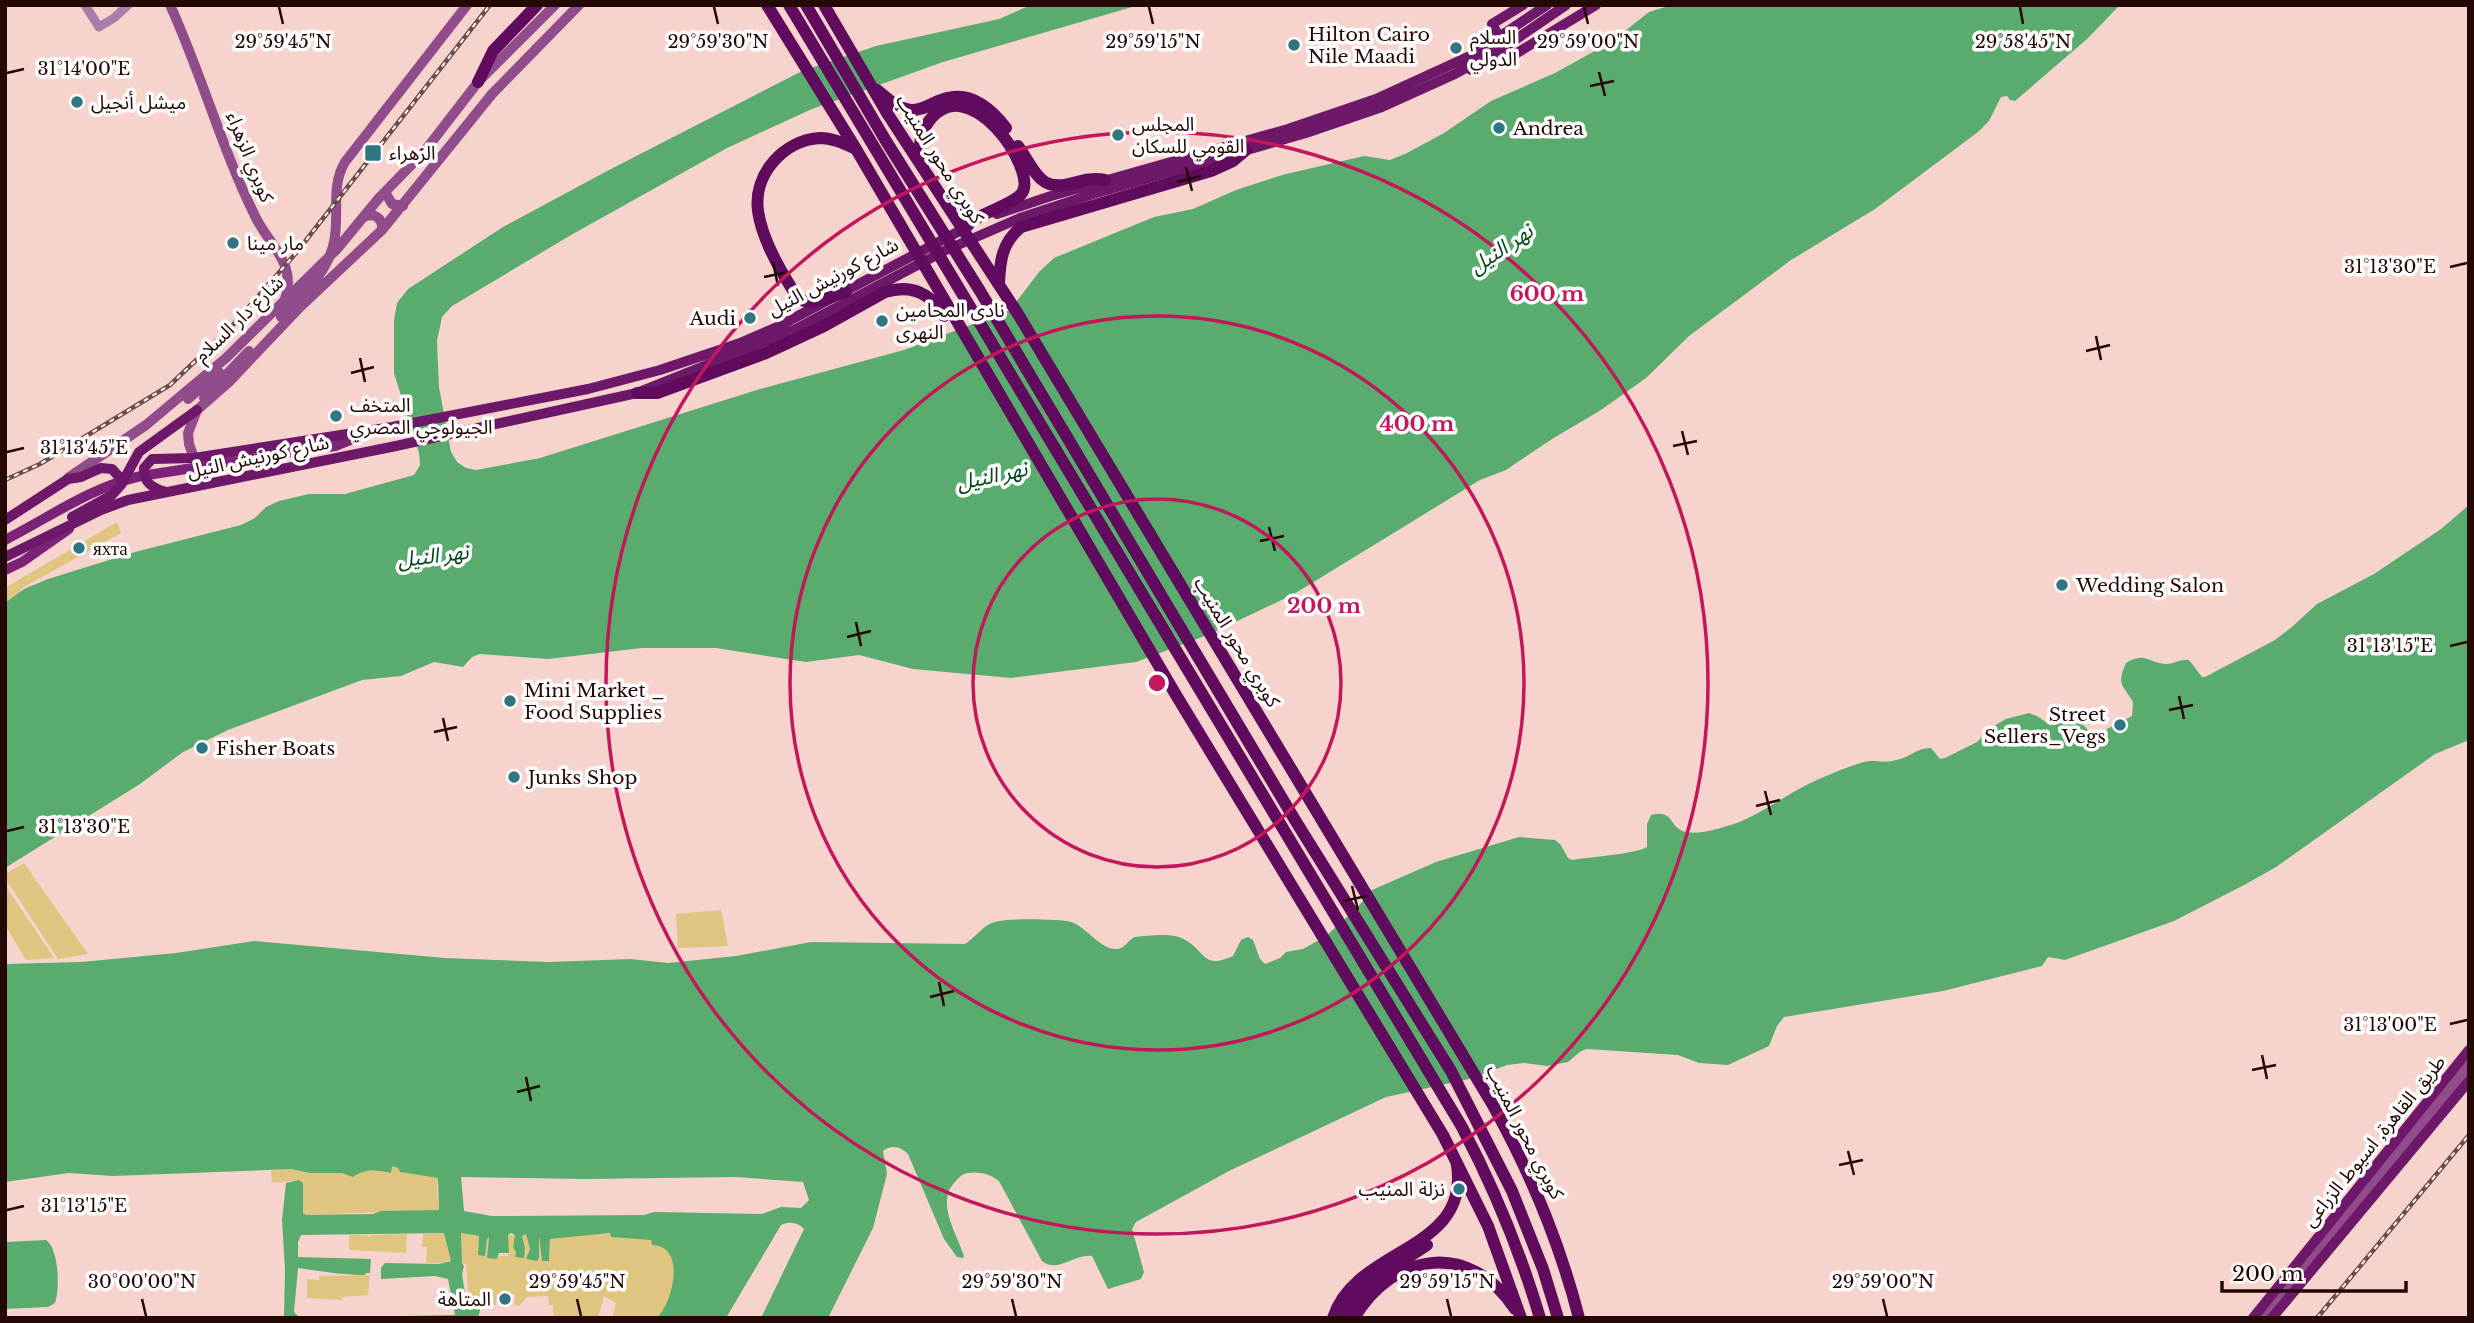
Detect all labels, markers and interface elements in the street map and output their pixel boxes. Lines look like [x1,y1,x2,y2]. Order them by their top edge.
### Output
place label: Hilton Cairo Nile Maadi [1308,23,1430,68]
place label: السلام الدولي [1470,26,1517,74]
text: 29°59'45"N [234,31,332,53]
text: 29°59'30"N [668,31,768,53]
text: 29°59'15"N [1105,31,1201,53]
text: 29°59'00"N [1537,31,1639,53]
text: 29°58'45"N [1975,31,2071,53]
marker: Hilton Cairo Nile Maadi [1286,37,1302,53]
marker: السلام الدولي [1448,40,1464,56]
text: 31°14'00"E [38,58,130,80]
street label: كوبري محور المنيب [888,90,989,230]
place label: ميشل أنجيل [91,91,186,114]
marker: ميشل أنجيل [69,94,85,110]
street label: كوبري الزهراء [218,108,279,208]
place label: المجلس القومي للسكان [1132,113,1244,161]
place label: Andrea [1512,117,1584,140]
marker: Andrea [1491,120,1507,136]
marker: المجلس القومي للسكان [1110,127,1126,143]
place label: الزهراء [389,142,436,165]
marker: الزهراء [363,143,383,163]
water label: نهر النيل [1464,218,1539,280]
place label: مار مينا [247,232,304,255]
street label: شارع كورنيش النيل [764,233,903,323]
marker: مار مينا [225,235,241,251]
text: 31°13'30"E [2344,256,2436,278]
street label: شارع دار السلام [190,271,290,369]
text: 600 m [1510,281,1584,307]
place label: نادى المحامين النهرى [896,299,1005,344]
place label: Audi [689,307,737,330]
marker: Audi [742,310,758,326]
marker: نادى المحامين النهرى [874,313,890,329]
place label: المتخف الجيولوجي المصري [350,394,493,442]
marker: المتخف الجيولوجي المصري [328,408,344,424]
text: 400 m [1380,411,1454,437]
street label: شارع كورنيش النيل [185,431,331,485]
text: 31°13'45"E [40,437,128,459]
water label: نهر النيل [954,456,1031,496]
place label: яхта [93,537,128,560]
water label: نهر النيل [396,539,471,573]
marker: яхта [71,540,87,556]
street label: كوبري محور المنيب [1186,573,1285,714]
place label: Wedding Salon [2075,574,2224,597]
marker: Wedding Salon [2054,577,2070,593]
text: 200 m [1287,593,1361,619]
text: 31°13'15"E [2347,635,2433,657]
centre of rings [1145,671,1169,695]
place label: Mini Market _ Food Supplies [524,679,665,724]
marker: Mini Market _ Food Supplies [502,693,518,709]
place label: Street Sellers_Vegs [1984,703,2107,748]
marker: Street Sellers_Vegs [2112,717,2128,733]
place label: Fisher Boats [216,737,335,760]
marker: Fisher Boats [194,740,210,756]
place label: Junks Shop [525,766,637,789]
marker: Junks Shop [506,769,522,785]
text: 31°13'30"E [38,816,130,838]
text: 31°13'00"E [2343,1014,2437,1036]
street label: طريق القاهرة, اسيوط الزراعى [2298,1050,2450,1231]
street label: كوبري محور المنيب [1478,1061,1569,1206]
place label: نزلة المنيب [1358,1178,1445,1201]
marker: نزلة المنيب [1451,1181,1467,1197]
text: 31°13'15"E [41,1195,127,1217]
scale bar [2222,1250,2406,1294]
text: 200 m [2232,1261,2304,1287]
text: 30°00'00"N [88,1271,196,1293]
text: 29°59'45"N [528,1271,626,1293]
text: 29°59'30"N [962,1271,1062,1293]
text: 29°59'15"N [1399,1271,1495,1293]
text: 29°59'00"N [1832,1271,1934,1293]
place label: المتاهة [438,1288,491,1311]
marker: المتاهة [497,1291,513,1307]

